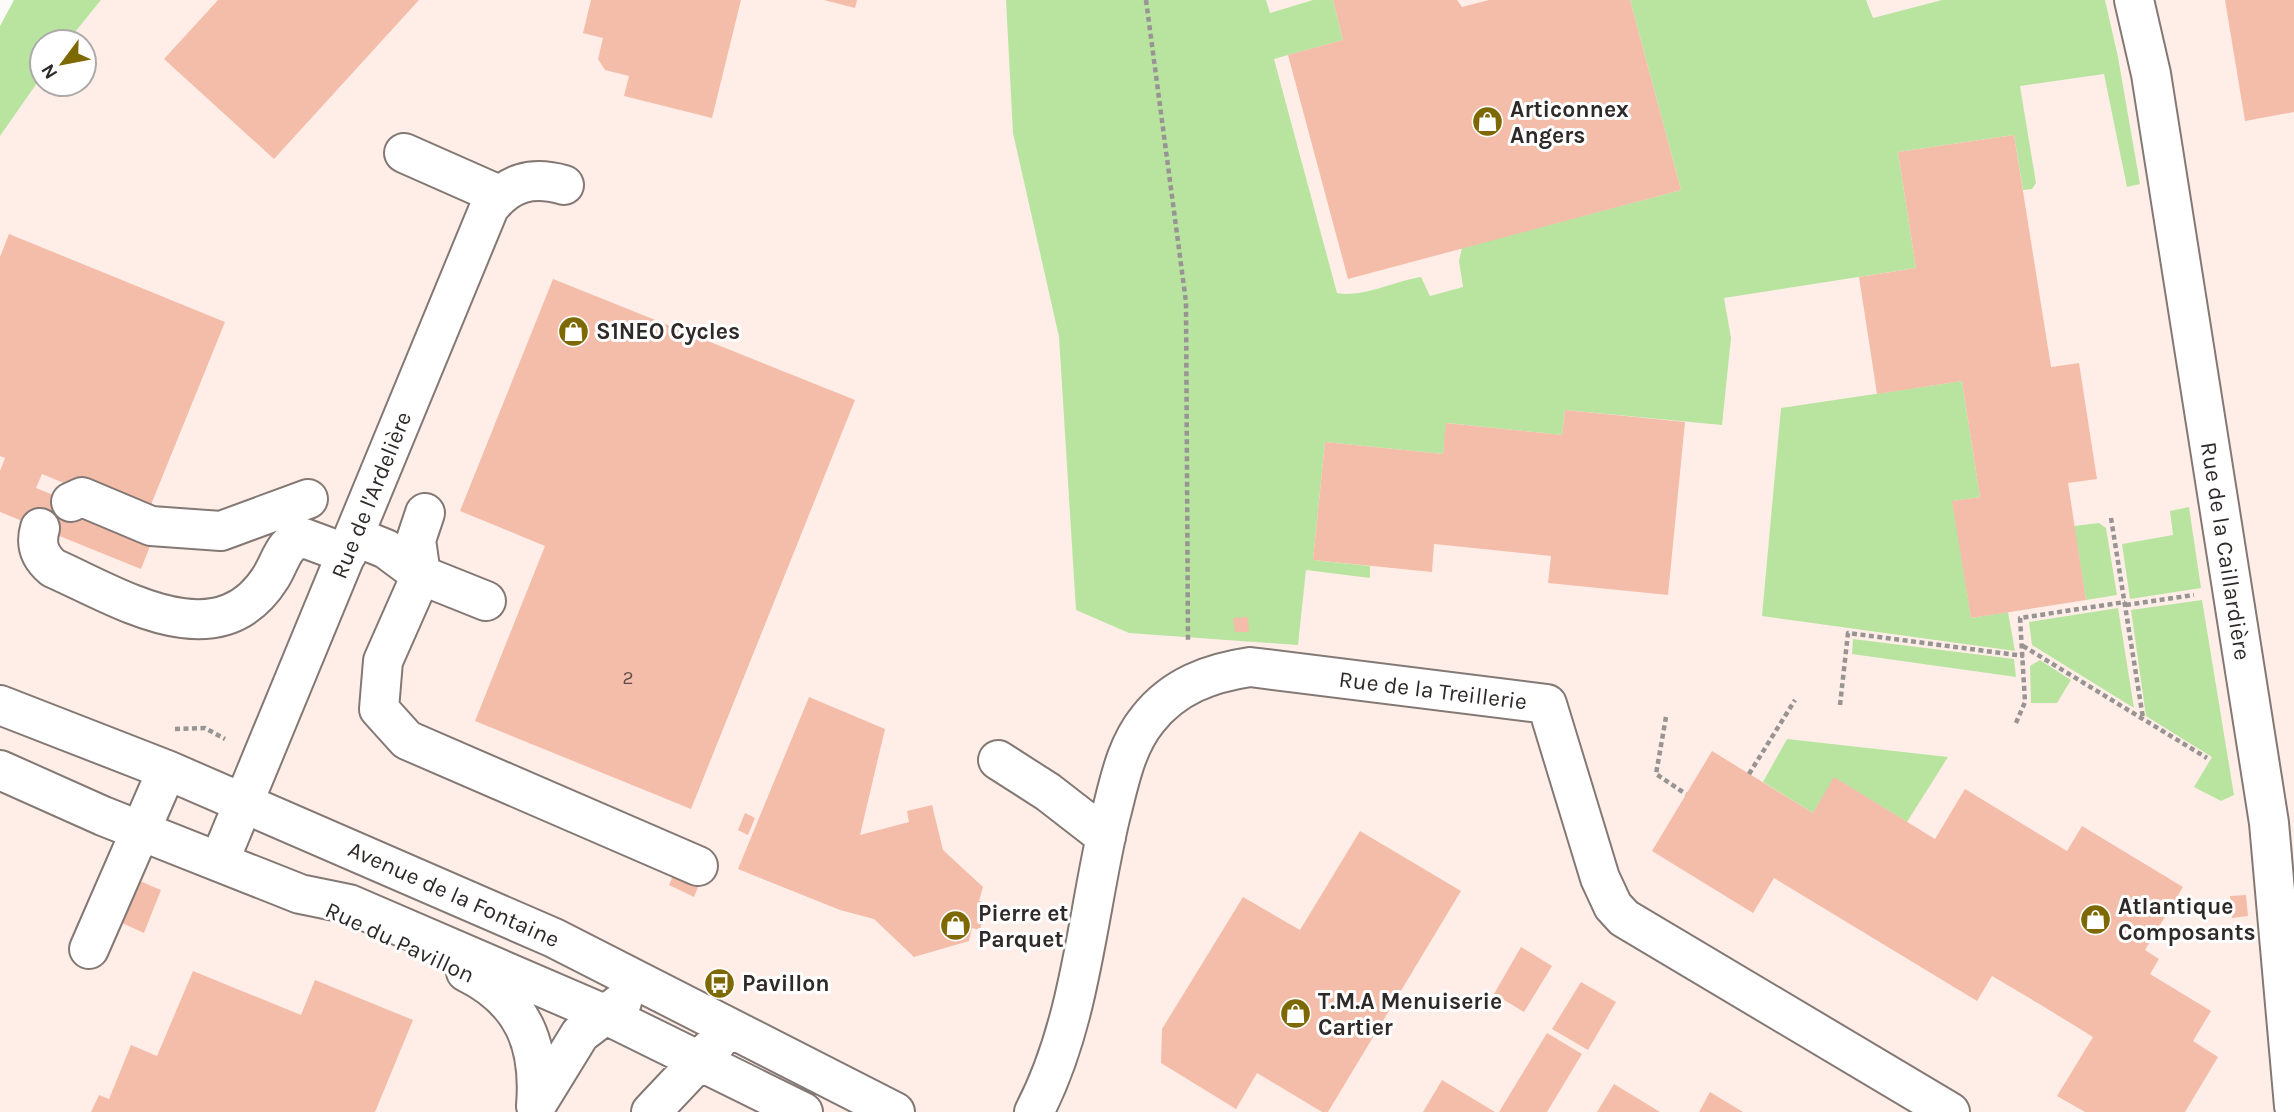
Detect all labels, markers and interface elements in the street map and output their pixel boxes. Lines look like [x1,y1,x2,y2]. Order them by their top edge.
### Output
north arrow [28,28,98,98]
text: N [36,60,62,83]
place label: Articonnex Angers [1510,96,1629,149]
shop icon: Articonnex Angers [1470,105,1504,139]
shop icon: S1NEO Cycles [556,314,590,348]
place label: S1NEO Cycles [596,318,740,345]
street label: Rue de l'Ardelière [326,408,417,583]
street label: Rue de la Caillardière [2195,440,2256,662]
street label: Rue de la Treillerie [1337,666,1528,715]
house number: 2 [622,667,634,689]
street label: Avenue de la Fontaine [344,836,564,953]
place label: Atlantique Composants [2118,893,2256,946]
street label: Rue du Pavillon [321,896,479,989]
place label: Pierre et Parquet [978,900,1068,953]
shop icon: Atlantique Composants [2078,902,2112,936]
shop icon: Pierre et Parquet [938,909,972,943]
bus stop icon: Pavillon [702,966,736,1000]
place label: Pavillon [742,970,830,997]
place label: T.M.A Menuiserie Cartier [1318,988,1502,1041]
shop icon: T.M.A Menuiserie Cartier [1278,997,1312,1031]

